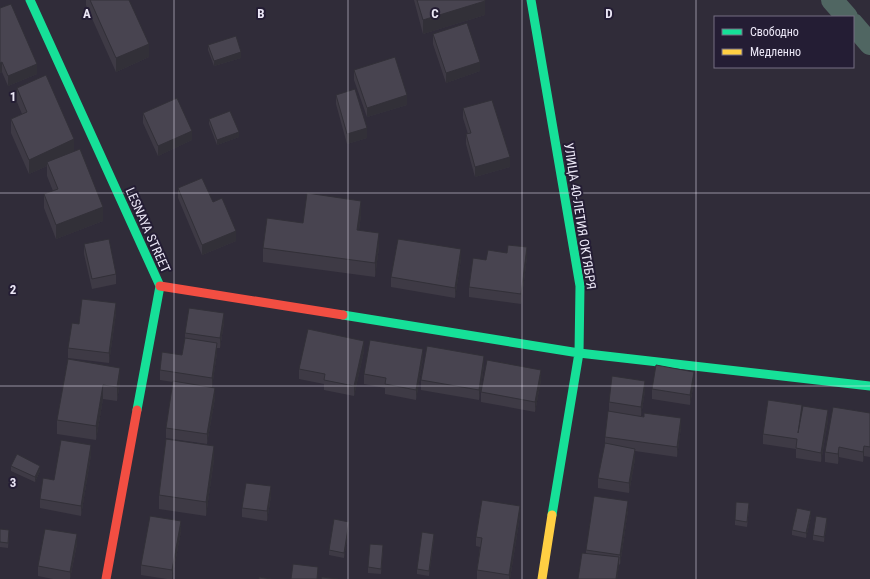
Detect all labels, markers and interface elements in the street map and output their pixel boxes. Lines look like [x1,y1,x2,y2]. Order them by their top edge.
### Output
text: A [83,6,91,21]
text: B [257,6,265,21]
text: C [431,6,439,21]
text: D [605,6,613,21]
legend [714,16,854,68]
text: Свободно [750,25,799,39]
text: Медленно [750,45,801,59]
text: 1 [10,89,16,104]
street label: УЛИЦА 40-ЛЕТИЯ ОКТЯБРЯ [561,142,599,290]
street label: LESNAYA STREET [123,185,174,275]
text: 2 [10,282,17,297]
text: 3 [10,475,16,490]

